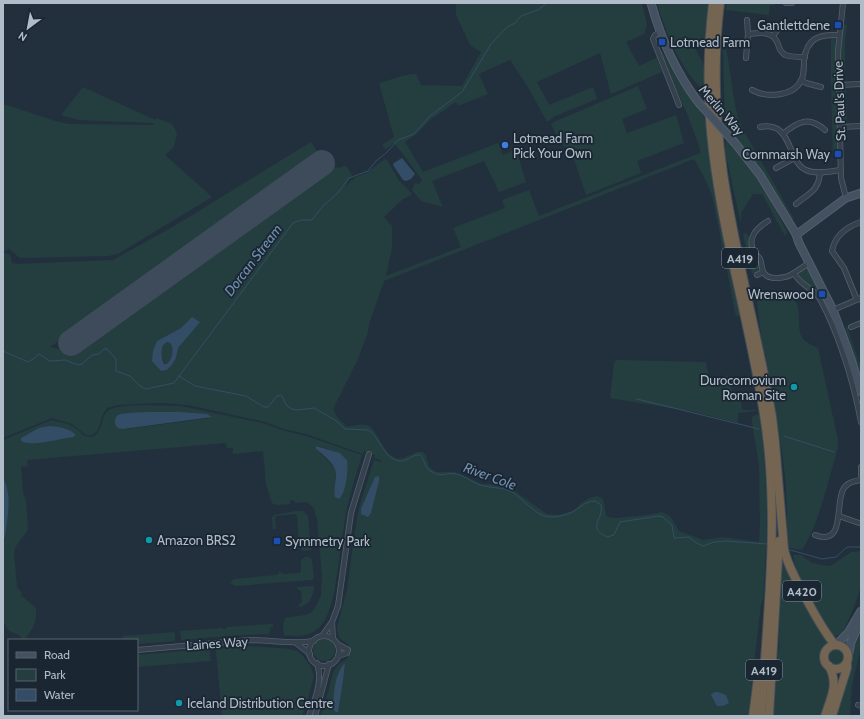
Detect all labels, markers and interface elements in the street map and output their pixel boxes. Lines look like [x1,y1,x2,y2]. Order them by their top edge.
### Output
north arrow [8,8,48,48]
place label: Gantlettdene [757,17,830,33]
marker: Gantlettdene [833,20,843,30]
text: N [16,28,30,44]
place label: Lotmead Farm [670,34,750,50]
marker: Lotmead Farm [657,37,667,47]
street label: St. Paul's Drive [830,60,848,141]
street label: Merlin Way [696,82,748,139]
place label: Lotmead Farm Pick Your Own [513,130,593,161]
marker: Lotmead Farm Pick Your Own [500,140,510,150]
place label: Cornmarsh Way [742,146,830,162]
marker: Cornmarsh Way [833,149,843,159]
water label: Dorcan Stream [220,221,286,299]
road number: A419 [722,248,758,268]
place label: Wrenswood [748,286,814,302]
marker: Wrenswood [817,289,827,299]
place label: Durocornovium Roman Site [700,372,786,403]
marker: Durocornovium Roman Site [789,382,799,392]
water label: River Cole [461,458,519,494]
place label: Amazon BRS2 [157,532,236,548]
place label: Symmetry Park [285,533,370,549]
marker: Amazon BRS2 [144,535,154,545]
marker: Symmetry Park [272,536,282,546]
road number: A420 [783,581,821,601]
street label: Laines Way [185,633,249,653]
legend [8,639,138,711]
text: Road [44,647,70,662]
road number: A419 [746,660,782,680]
text: Park [44,667,66,682]
text: Water [44,687,75,702]
place label: Iceland Distribution Centre [187,695,334,711]
marker: Iceland Distribution Centre [174,698,184,708]

